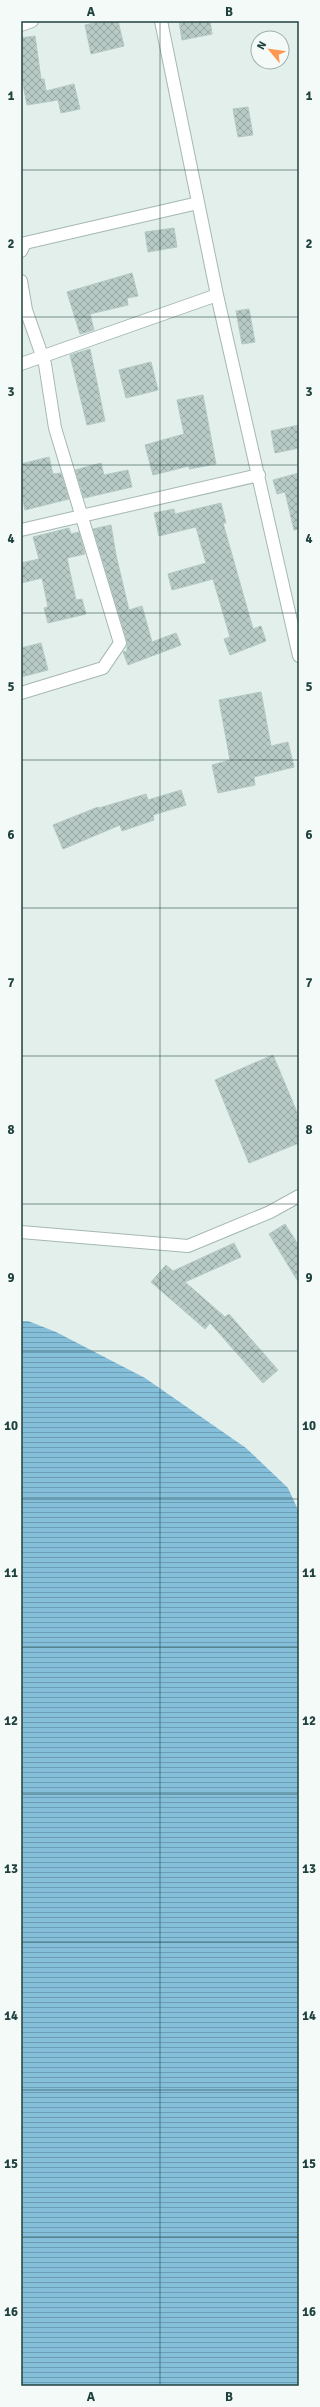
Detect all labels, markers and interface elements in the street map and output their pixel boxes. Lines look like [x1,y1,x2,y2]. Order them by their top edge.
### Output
text: A [87,4,96,20]
text: B [225,4,233,20]
north arrow [250,30,290,70]
text: N [254,39,269,52]
text: 1 [7,88,15,104]
text: 1 [305,88,313,104]
text: 2 [7,236,15,252]
text: 2 [305,236,313,252]
text: 3 [7,384,15,400]
text: 3 [305,384,313,400]
text: 4 [7,531,15,547]
text: 4 [305,531,313,547]
text: 5 [7,679,15,695]
text: 5 [305,679,313,695]
text: 6 [7,827,15,843]
text: 6 [305,827,313,843]
text: 7 [7,975,15,991]
text: 7 [305,975,313,991]
text: 8 [7,1122,15,1138]
text: 8 [305,1122,313,1138]
text: 9 [7,1270,15,1286]
text: 9 [305,1270,313,1286]
text: 10 [4,1418,18,1434]
text: 10 [302,1418,316,1434]
text: 11 [4,1565,18,1581]
text: 11 [302,1565,316,1581]
text: 12 [4,1713,18,1729]
text: 12 [302,1713,316,1729]
text: 13 [4,1861,18,1877]
text: 13 [302,1861,316,1877]
text: 14 [4,2008,18,2024]
text: 14 [302,2008,316,2024]
text: 15 [4,2156,18,2172]
text: 15 [302,2156,316,2172]
text: 16 [4,2304,18,2320]
text: 16 [302,2304,316,2320]
text: A [87,2389,96,2405]
text: B [225,2389,233,2405]

